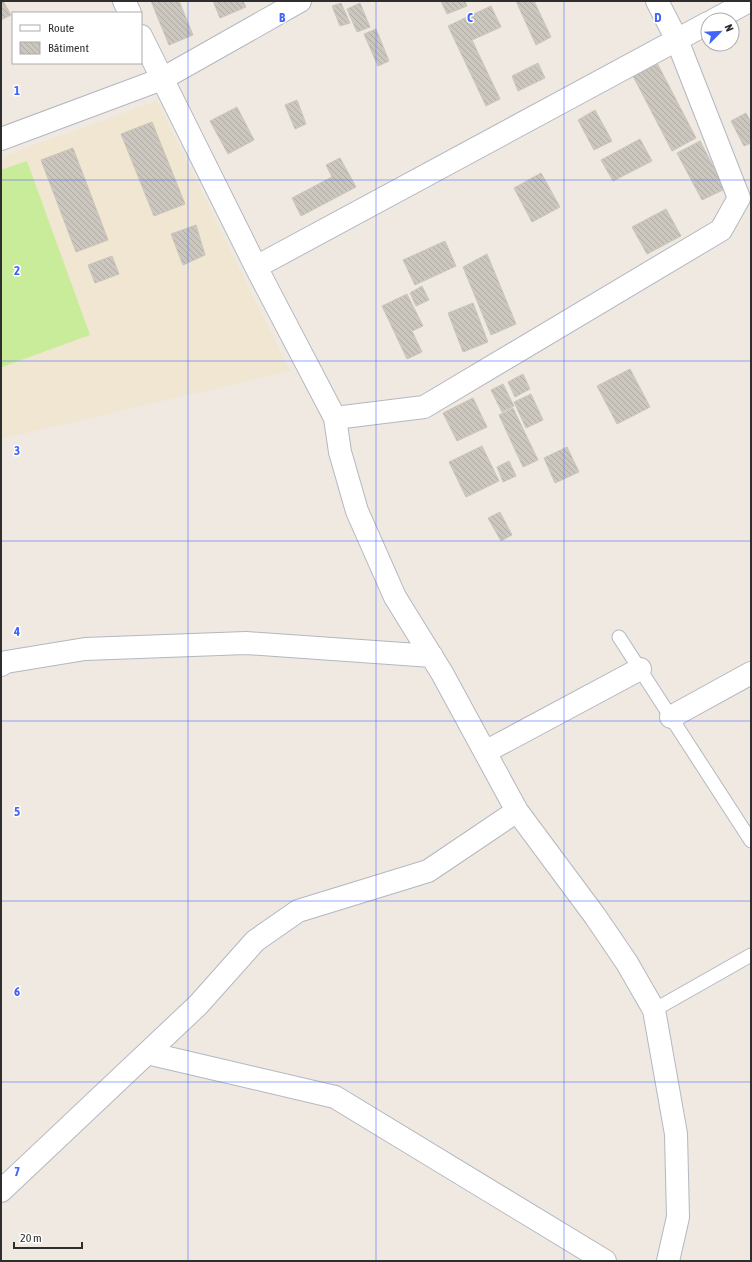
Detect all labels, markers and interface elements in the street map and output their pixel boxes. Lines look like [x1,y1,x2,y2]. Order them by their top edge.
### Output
text: B [279,10,286,25]
text: C [467,10,473,25]
text: D [654,10,662,25]
legend [12,12,142,64]
north arrow [700,12,740,52]
text: Route [48,21,74,35]
text: N [722,23,736,33]
text: Bâtiment [48,41,89,55]
text: 1 [14,83,20,98]
text: 2 [14,263,20,278]
text: 3 [14,443,20,458]
text: 4 [13,624,20,639]
text: 5 [14,804,20,819]
text: 6 [14,984,20,999]
text: 7 [14,1164,20,1179]
scale bar [14,1224,82,1250]
text: 20 m [20,1231,42,1245]

